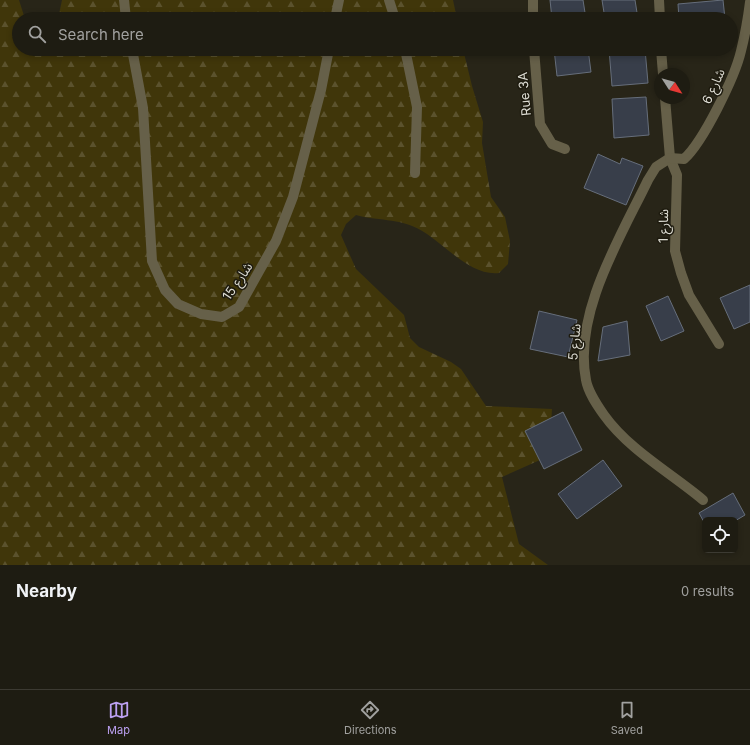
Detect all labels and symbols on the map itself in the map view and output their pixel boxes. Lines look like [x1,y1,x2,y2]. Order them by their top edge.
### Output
street label: شارع 6 [698,66,731,107]
north arrow [654,68,690,104]
street label: Rue 3A [514,71,534,117]
street label: شارع 1 [655,209,674,243]
street label: شارع 15 [219,259,258,305]
street label: شارع 5 [564,323,587,361]

